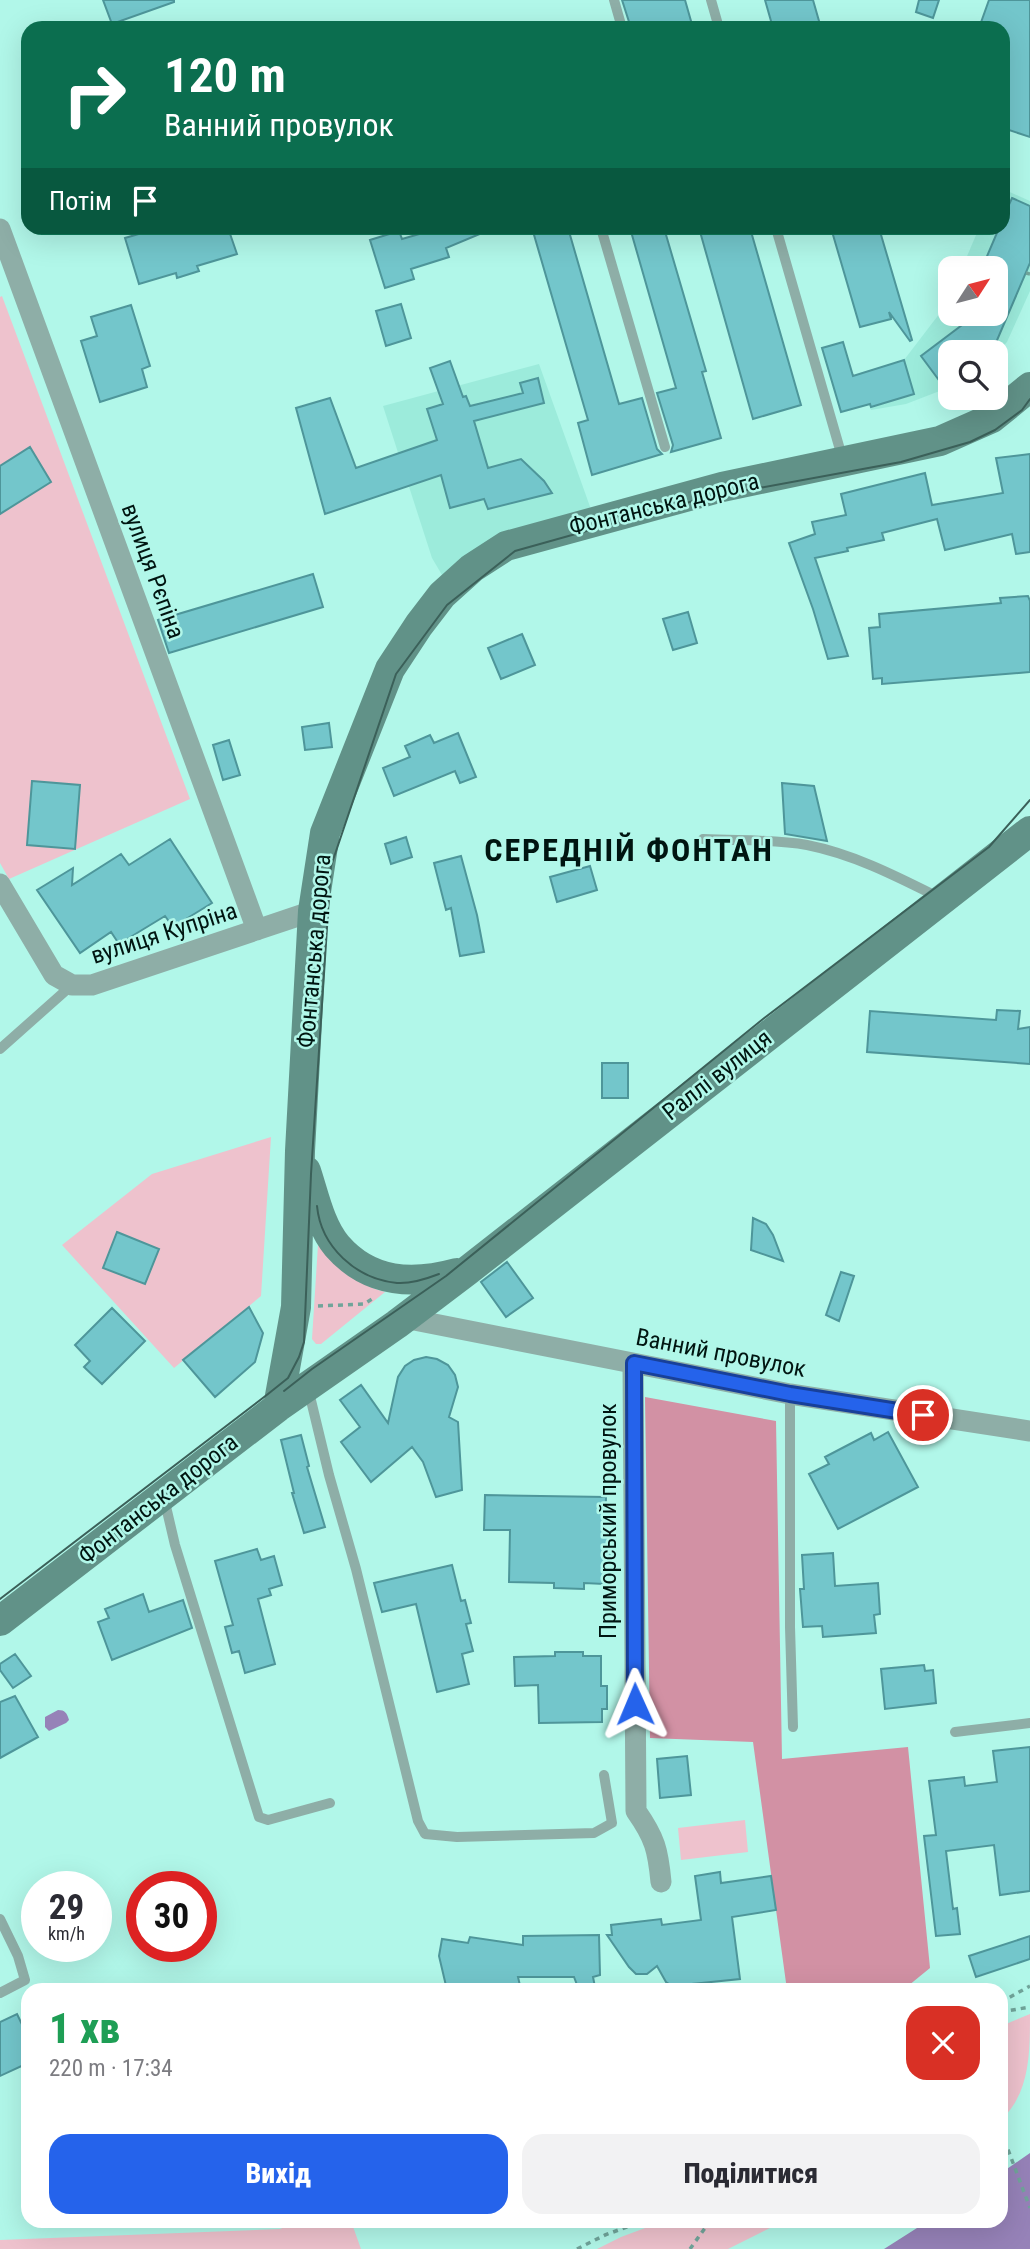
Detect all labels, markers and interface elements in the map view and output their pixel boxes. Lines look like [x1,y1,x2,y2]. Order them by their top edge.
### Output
text: 120 m [164,47,286,104]
icon: right [49,49,140,140]
text: Ванний провулок [164,106,394,144]
icon: arrive [126,182,164,220]
text: Потім [49,186,112,216]
north arrow [938,256,1008,326]
map controls [938,256,1008,410]
button: search [938,340,1008,410]
street label: Фонтанська дорога [566,467,762,541]
street label: вулиця Рєпіна [116,500,190,642]
district label: СЕРЕДНІЙ ФОНТАН [484,831,774,869]
street label: Фонтанська дорога [292,853,336,1049]
street label: вулиця Купріна [87,896,241,970]
street label: Раллі вулиця [657,1024,777,1126]
street label: Ванний провулок [634,1323,809,1383]
pin [893,1385,953,1445]
icon: arrive [904,1396,942,1434]
street label: Приморський провулок [594,1403,622,1639]
street label: Фонтанська дорога [73,1428,243,1570]
position arrow [598,1667,672,1741]
speed limit sign: 30 [126,1871,217,1962]
text: 29 [49,1887,84,1928]
text: km/h [48,1923,85,1944]
text: 1 хв [49,2004,120,2053]
button: close [906,2006,980,2080]
text: 220 m · 17:34 [49,2055,173,2082]
button: Вихід [49,2134,508,2214]
button: Поділитися [522,2134,980,2214]

